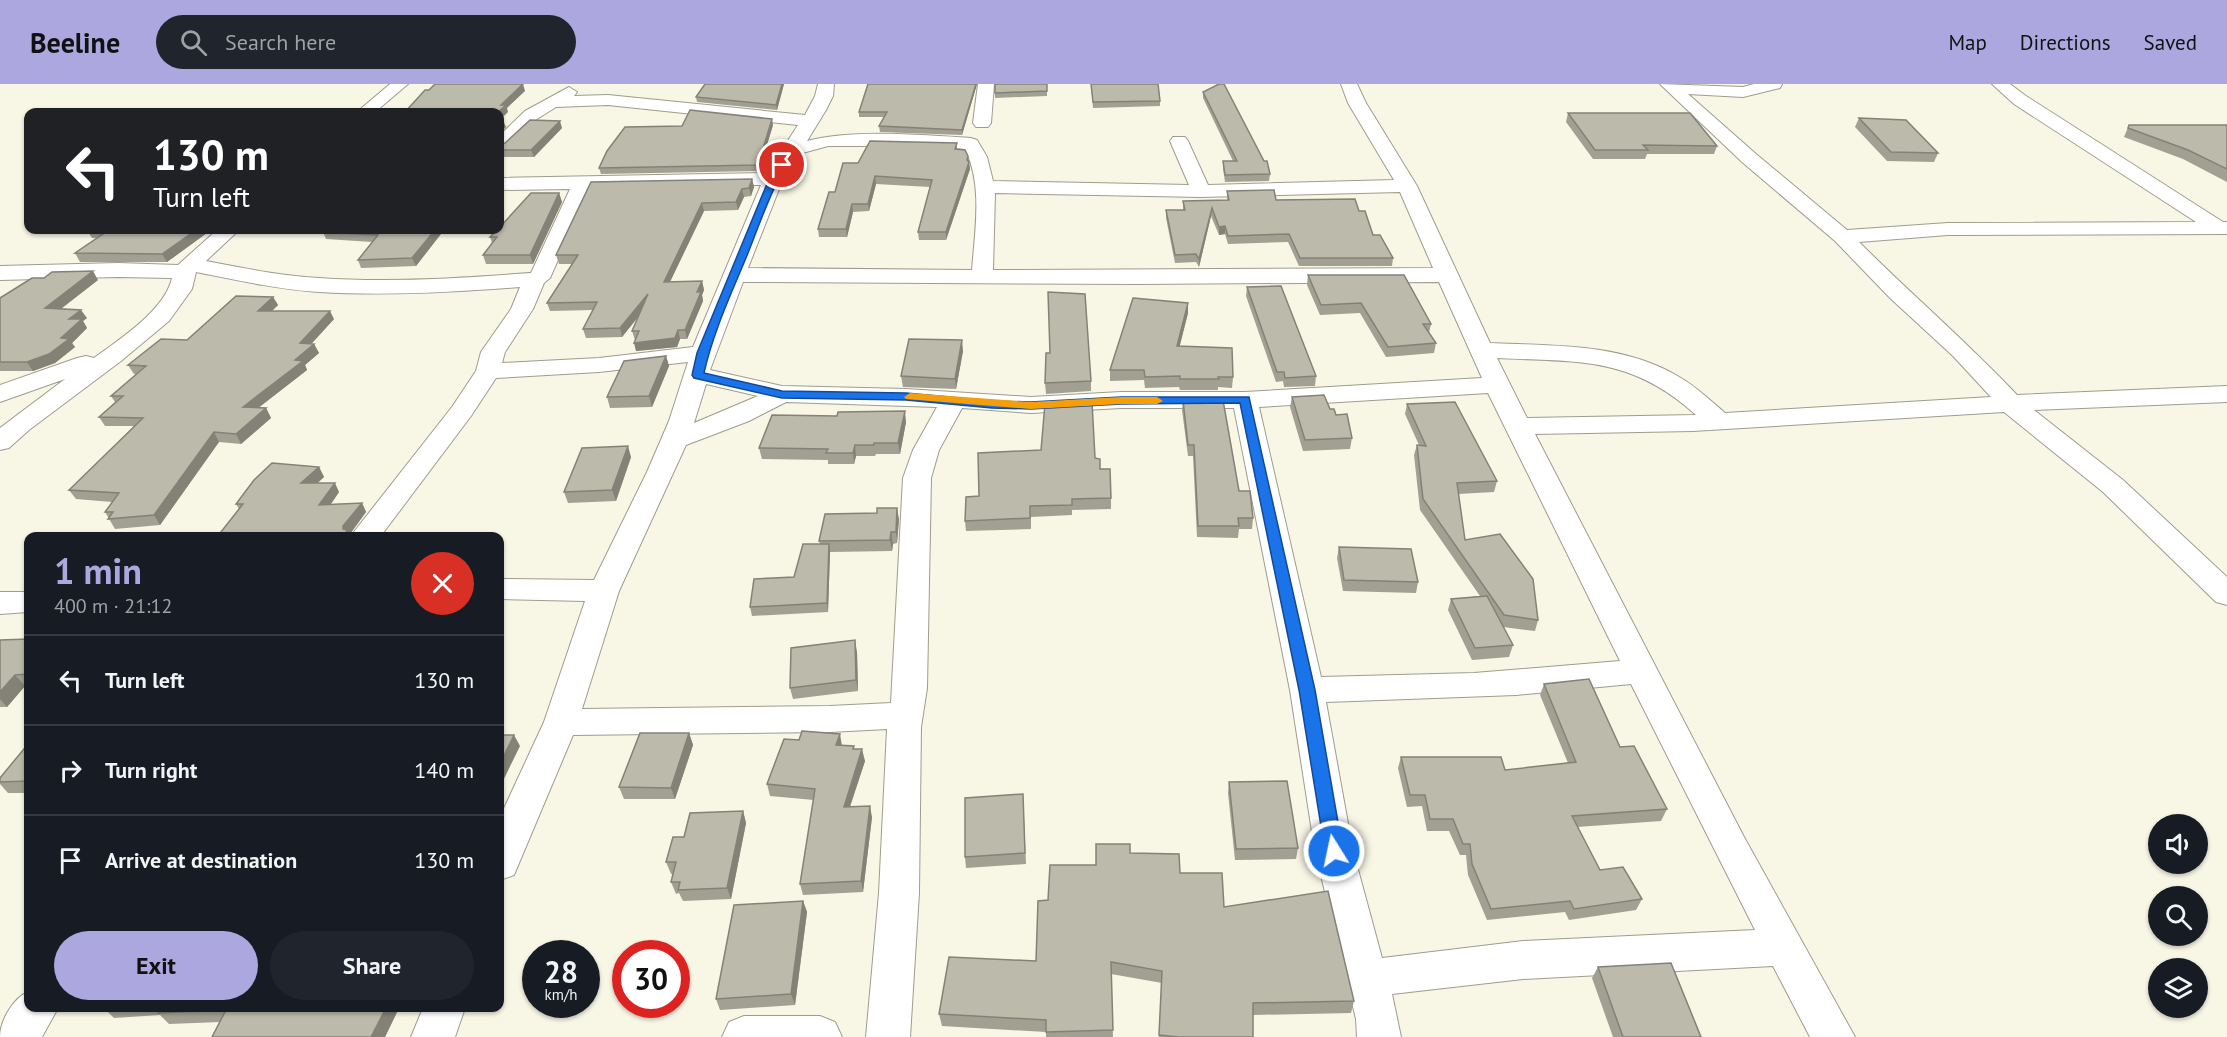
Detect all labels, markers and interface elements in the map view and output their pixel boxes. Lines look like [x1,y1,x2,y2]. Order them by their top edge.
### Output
search box [156,15,576,69]
text: Beeline [30,24,120,61]
icon: search [177,26,210,59]
text: Search here [225,28,336,56]
text: Map [1948,29,1987,56]
text: Directions [2020,29,2111,56]
text: Saved [2144,29,2197,56]
text: 130 m [153,127,269,182]
icon: left [54,132,132,210]
pin [756,139,807,190]
icon: arrive [765,148,798,181]
text: Turn left [153,180,250,214]
text: 1 min [54,547,142,594]
button: close [411,552,474,615]
text: 400 m · 21:12 [54,593,172,619]
icon: left [54,664,87,697]
text: Turn left [105,666,185,694]
text: 130 m [414,666,474,694]
icon: right [54,754,87,787]
text: Turn right [105,756,197,784]
text: 140 m [414,756,474,784]
map controls [2148,814,2208,1018]
button: sound [2148,814,2208,874]
position arrow [1302,819,1366,883]
icon: arrive [54,844,87,877]
text: Arrive at destination [105,846,297,874]
text: 130 m [414,846,474,874]
button: search [2148,886,2208,946]
button: Exit [54,931,258,1000]
button: Share [270,931,474,1000]
speed limit sign: 30 [612,940,690,1018]
text: 28 [544,952,578,991]
button: layers [2148,958,2208,1018]
text: km/h [545,985,577,1004]

